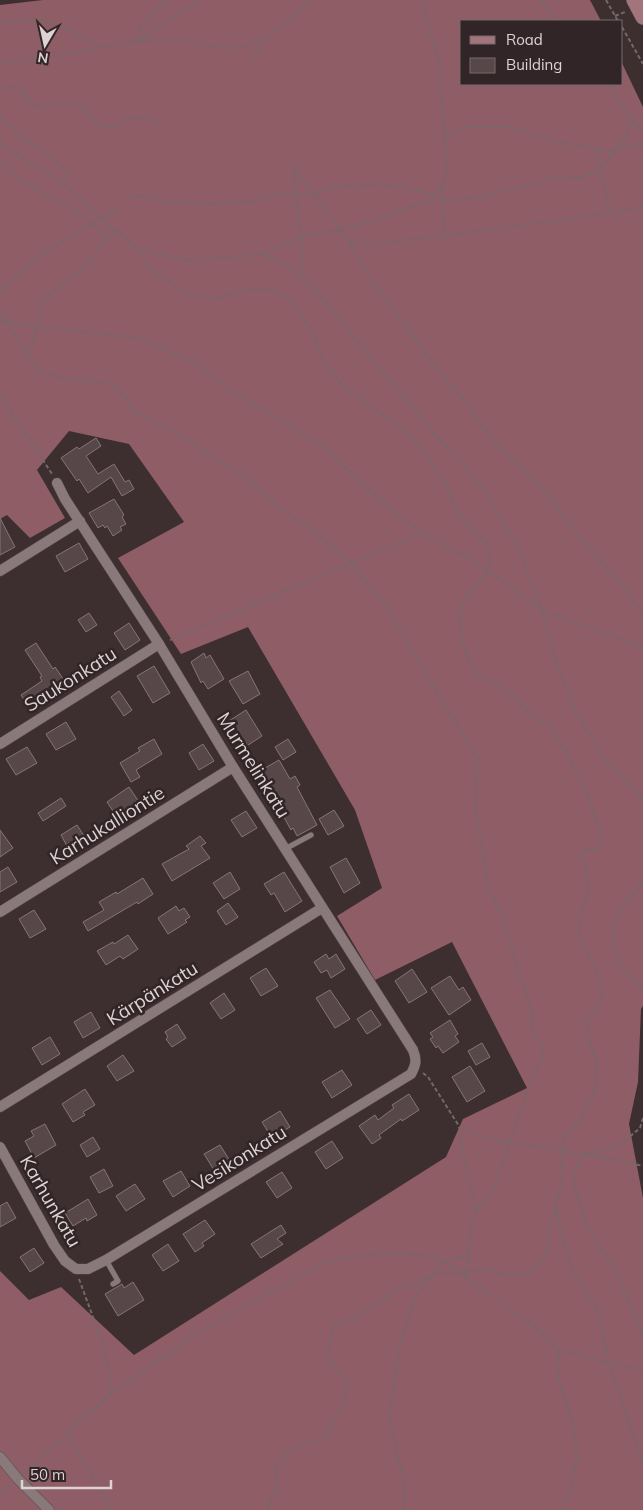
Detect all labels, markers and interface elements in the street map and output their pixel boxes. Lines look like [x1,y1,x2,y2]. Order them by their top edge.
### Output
north arrow [20,20,70,70]
legend [460,20,623,85]
text: Road [506,30,543,49]
text: N [36,48,50,68]
text: Building [506,55,562,74]
street label: Saukonkatu [19,641,121,717]
street label: Murmelinkatu [212,708,296,822]
street label: Karhukalliontie [45,780,169,870]
street label: Kärpänkatu [102,956,202,1030]
street label: Vesikonkatu [187,1120,291,1196]
street label: Karhunkatu [15,1151,87,1251]
scale bar [22,1458,111,1490]
text: 50 m [30,1465,65,1484]

